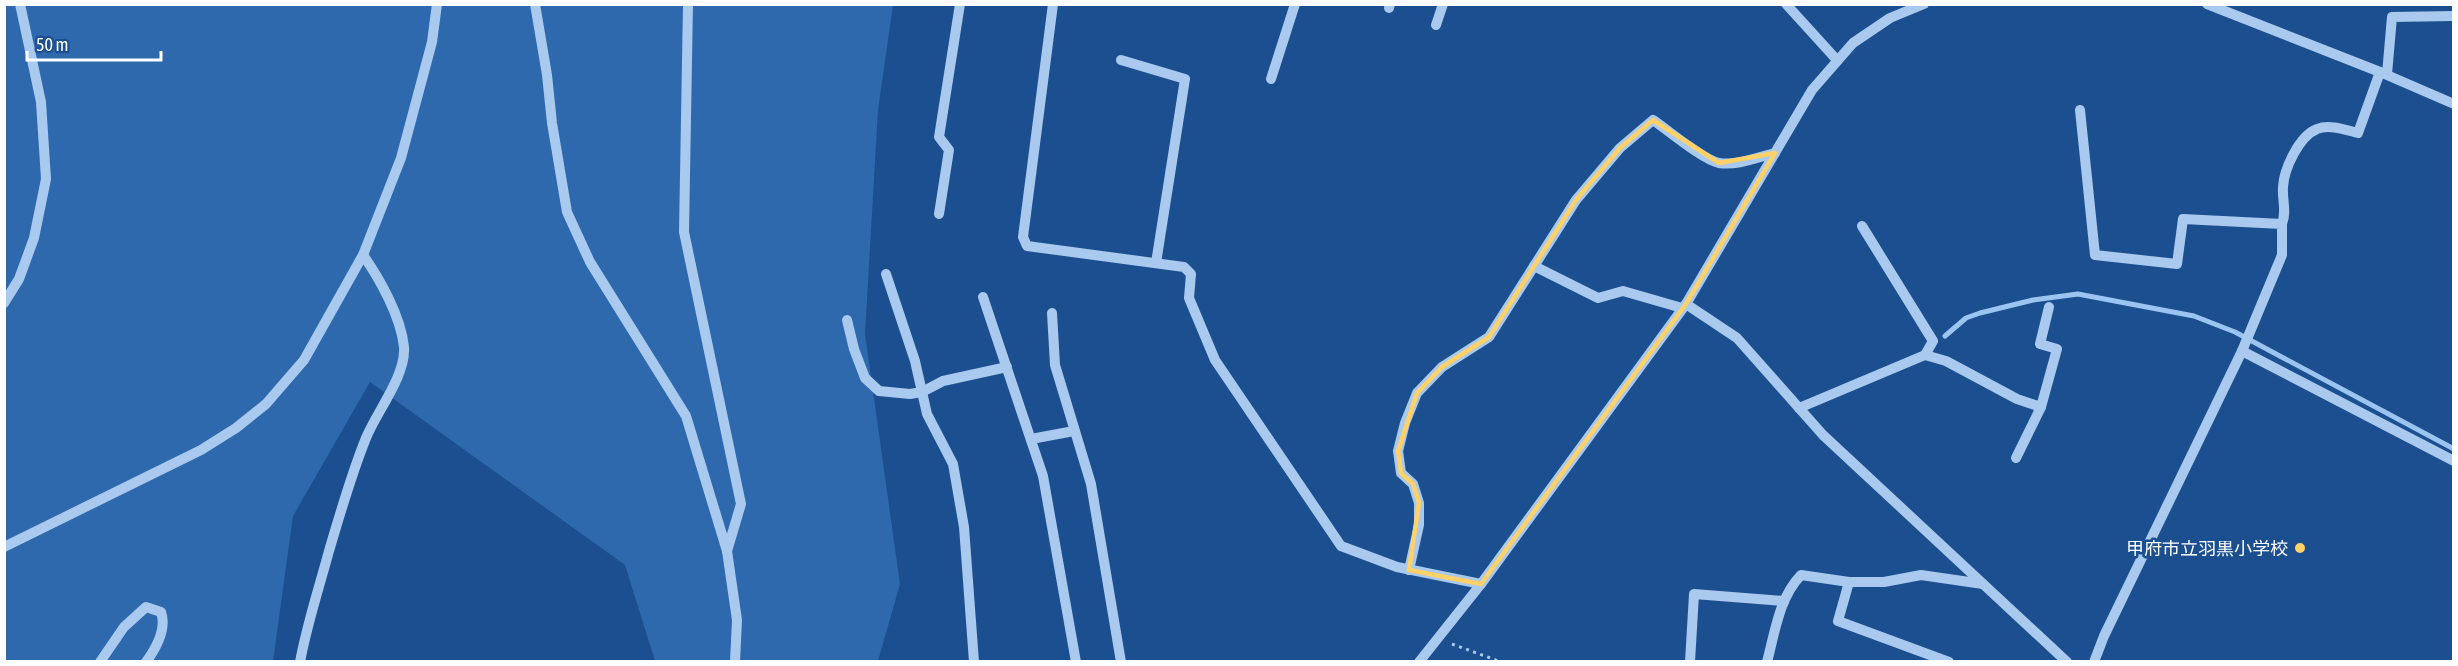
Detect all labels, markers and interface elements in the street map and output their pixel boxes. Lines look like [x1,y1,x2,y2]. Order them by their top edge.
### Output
scale bar [27,24,160,62]
text: 50 m [36,34,68,55]
place label: 甲府市立羽黒小学校 [2126,538,2288,559]
marker: 甲府市立羽黒小学校 [2293,541,2307,555]

